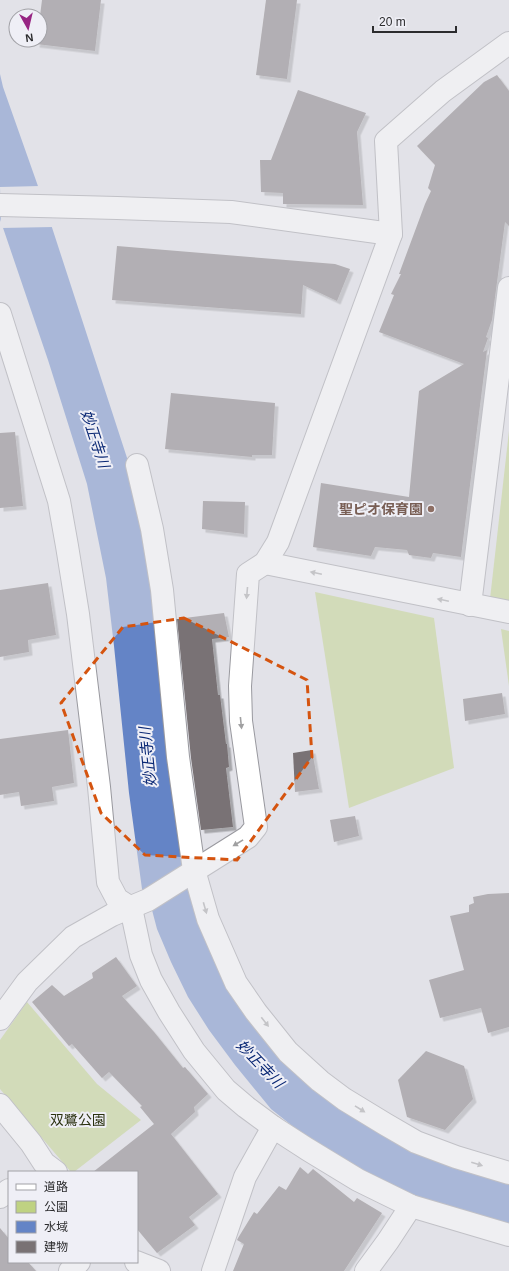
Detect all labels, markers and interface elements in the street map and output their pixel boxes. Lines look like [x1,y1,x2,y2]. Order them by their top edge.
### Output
north arrow [8,8,48,48]
scale bar [373,8,456,34]
text: 20 m [379,15,406,29]
text: N [25,31,34,44]
water label: 妙正寺川 [78,408,113,472]
place label: 聖ピオ保育園 [339,501,423,517]
marker: 聖ピオ保育園 [426,504,436,514]
one-way arrow [310,570,322,576]
one-way arrow [243,587,250,599]
one-way arrow [437,596,449,602]
one-way arrow [238,717,245,729]
water label: 妙正寺川 [136,724,159,788]
one-way arrow [233,839,243,847]
one-way arrow [202,902,208,914]
one-way arrow [260,1017,269,1028]
water label: 妙正寺川 [233,1036,289,1093]
one-way arrow [355,1105,365,1113]
park label: 双鷺公園 [50,1112,106,1128]
one-way arrow [472,1161,484,1167]
legend [8,1171,138,1263]
text: 道路 [44,1180,68,1194]
text: 公園 [44,1200,68,1214]
text: 水域 [44,1220,68,1234]
text: 建物 [44,1240,68,1254]

